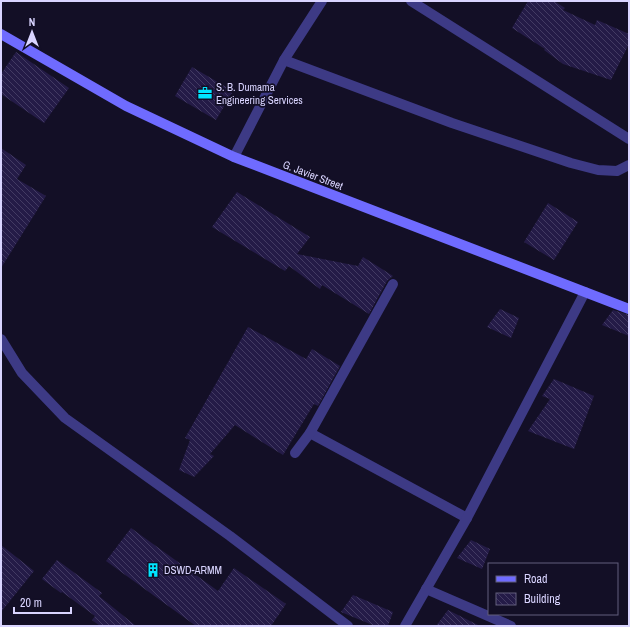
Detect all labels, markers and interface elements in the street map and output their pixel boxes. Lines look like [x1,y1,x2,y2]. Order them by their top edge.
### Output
north arrow [12,12,52,52]
text: N [29,15,35,29]
place label: S. B. Dumama Engineering Services [216,80,303,107]
office icon: S. B. Dumama Engineering Services [197,85,213,101]
street label: G. Javier Street [281,157,345,193]
building icon: DSWD-ARMM [145,562,161,578]
place label: DSWD-ARMM [164,563,222,577]
legend [488,563,618,615]
text: Road [524,571,548,587]
scale bar [14,589,71,615]
text: Building [524,591,561,607]
text: 20 m [20,595,42,611]

